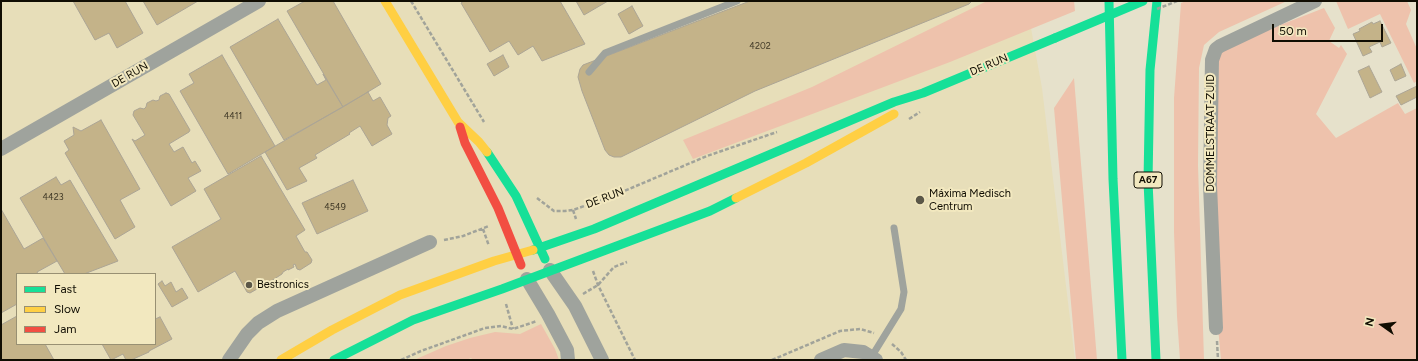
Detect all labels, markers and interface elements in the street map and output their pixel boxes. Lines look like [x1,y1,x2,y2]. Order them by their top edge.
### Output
scale bar [1274,16,1385,42]
text: 50 m [1279,24,1307,38]
house number: 4202 [749,41,771,51]
street label: DE RUN [968,51,1010,79]
street label: DE RUN [109,59,151,91]
street label: DOMMELSTRAAT-ZUID [1204,74,1218,192]
house number: 4411 [224,111,242,121]
road number: A67 [1134,172,1162,188]
street label: DE RUN [584,185,626,211]
place label: Máxima Medisch Centrum [929,187,1011,213]
house number: 4423 [42,192,64,202]
marker: Máxima Medisch Centrum [914,194,926,206]
house number: 4549 [324,202,346,212]
legend [16,273,156,345]
place label: Bestronics [257,278,309,292]
marker: Bestronics [244,280,254,290]
text: Fast [54,282,77,296]
text: Slow [54,302,80,316]
north arrow [1362,305,1402,345]
text: N [1363,316,1377,328]
text: Jam [54,322,77,336]

